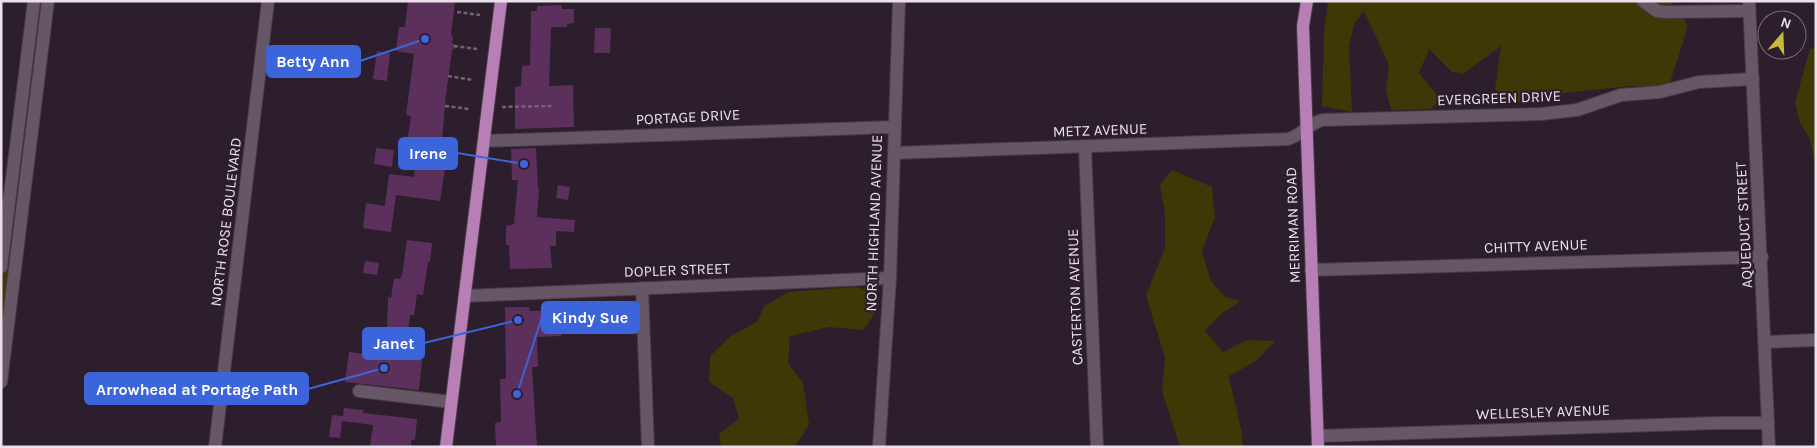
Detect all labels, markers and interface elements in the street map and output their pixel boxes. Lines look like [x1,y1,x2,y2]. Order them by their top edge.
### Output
north arrow [1757,10,1807,60]
text: N [1779,14,1794,33]
callout: Betty Ann [267,46,360,77]
text: Betty Ann [276,52,350,71]
street label: EVERGREEN DRIVE [1437,87,1561,109]
street label: PORTAGE DRIVE [635,105,741,129]
street label: METZ AVENUE [1052,119,1148,141]
street label: NORTH HIGHLAND AVENUE [862,134,886,312]
street label: NORTH ROSE BOULEVARD [207,137,245,307]
callout: Irene [399,138,457,169]
text: Irene [409,144,447,163]
street label: AQUEDUCT STREET [1732,161,1756,289]
street label: MERRIMAN ROAD [1282,167,1304,283]
street label: CASTERTON AVENUE [1064,228,1086,366]
street label: CHITTY AVENUE [1484,235,1588,257]
street label: DOPLER STREET [624,259,731,281]
callout: Kindy Sue [542,302,639,333]
text: Kindy Sue [552,308,628,327]
callout: Janet [363,328,424,359]
text: Janet [373,334,415,353]
callout: Arrowhead at Portage Path [85,373,308,404]
text: Arrowhead at Portage Path [96,380,298,399]
street label: WELLESLEY AVENUE [1476,401,1610,423]

